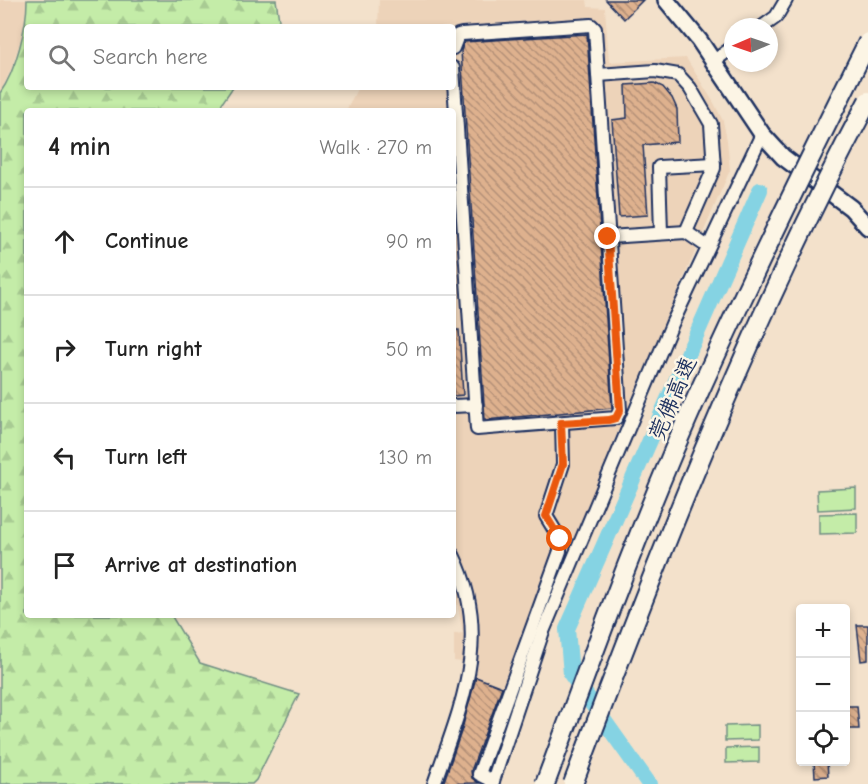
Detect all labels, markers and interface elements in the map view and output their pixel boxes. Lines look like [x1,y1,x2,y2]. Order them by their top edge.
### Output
north arrow [724,18,778,72]
search box [24,24,456,90]
icon: search [45,41,78,74]
text: Search here [93,44,208,70]
text: 4 min [48,132,111,162]
text: Walk · 270 m [319,136,432,159]
route end [594,223,620,249]
icon: ahead [48,225,81,258]
text: Continue [105,228,188,254]
text: 90 m [386,230,432,253]
icon: right [48,333,81,366]
text: Turn right [105,336,202,362]
text: 50 m [386,338,432,361]
street label: 莞佛高速 [644,353,702,444]
icon: left [48,441,81,474]
text: Turn left [105,444,187,470]
text: 130 m [379,446,432,469]
route start [546,525,572,551]
icon: arrive [48,549,81,582]
text: Arrive at destination [105,552,297,578]
map controls [796,604,850,766]
button: + [796,604,850,658]
button: − [796,658,850,712]
button: locate [796,712,850,766]

